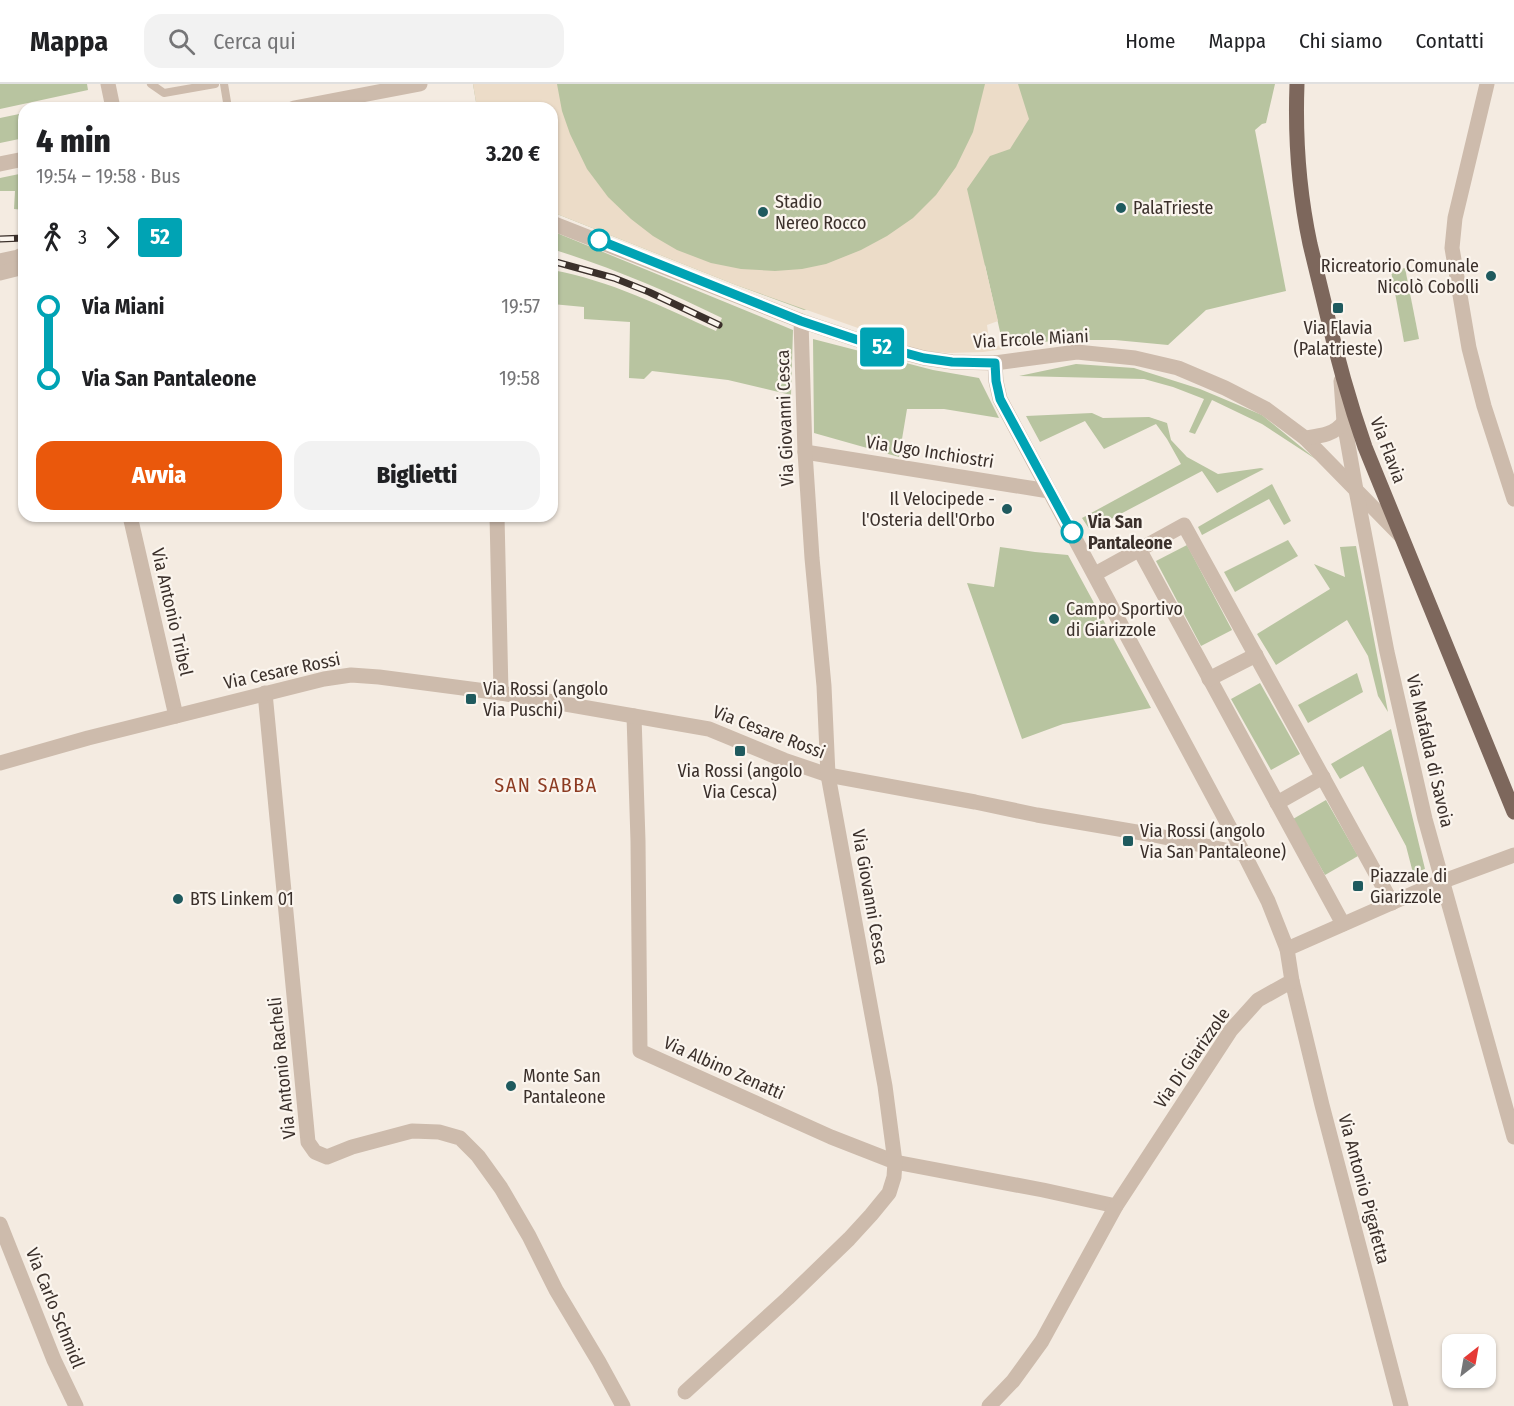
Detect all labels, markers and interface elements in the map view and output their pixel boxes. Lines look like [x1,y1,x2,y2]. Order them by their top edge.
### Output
search box [144,14,564,68]
text: Mappa [30,25,108,58]
icon: search [165,25,198,58]
text: Cerca qui [213,28,296,55]
text: Home [1125,28,1175,54]
text: Mappa [1208,28,1266,54]
text: Chi siamo [1299,28,1383,54]
text: Contatti [1416,28,1484,54]
text: 4 min [36,121,111,161]
text: 3.20 € [486,140,540,167]
text: 19:54 – 19:58 · Bus [36,164,180,188]
place label: Stadio Nereo Rocco [775,191,866,234]
place label: PalaTrieste [1133,197,1213,219]
marker: PalaTrieste [1114,201,1128,215]
marker: Stadio Nereo Rocco [756,205,770,219]
icon: walk [36,221,69,254]
icon: forward [96,221,129,254]
text: 52 [150,224,170,250]
text: 3 [78,225,87,249]
unlabelled marker [588,229,610,251]
place label: Ricreatorio Comunale Nicolò Cobolli [1321,255,1479,298]
marker: Ricreatorio Comunale Nicolò Cobolli [1484,269,1498,283]
text: Via Miani [82,293,164,320]
text: 19:57 [501,294,540,318]
marker: Via Flavia (Palatrieste) [1331,301,1345,315]
place label: Via Flavia (Palatrieste) [1293,317,1383,360]
street label: Via Ercole Miani [973,325,1089,353]
line badge: 52 [855,328,909,366]
text: 52 [872,334,892,360]
street label: Via Giovanni Cesca [772,349,798,487]
text: Via San Pantaleone [82,365,256,392]
text: 19:58 [499,366,540,390]
street label: Via Flavia [1365,414,1411,486]
street label: Via Ugo Inchiostri [865,431,995,473]
button: Avvia [36,441,282,510]
button: Biglietti [294,441,540,510]
place label: Il Velocipede - l'Osteria dell'Orbo [861,488,995,531]
marker: Il Velocipede - l'Osteria dell'Orbo [1000,502,1014,516]
place label: Via San Pantaleone [1087,511,1172,554]
marker: Via San Pantaleone [1061,521,1083,543]
street label: Via Antonio Tribel [147,546,197,678]
place label: Campo Sportivo di Giarizzole [1066,598,1183,641]
marker: Campo Sportivo di Giarizzole [1047,612,1061,626]
street label: Via Cesare Rossi [222,648,342,694]
street label: Via Mafalda di Savoia [1402,672,1458,830]
place label: Via Rossi (angolo Via Puschi) [483,678,608,721]
marker: Via Rossi (angolo Via Puschi) [464,692,478,706]
street label: Via Cesare Rossi [710,701,828,763]
marker: Via Rossi (angolo Via Cesca) [733,744,747,758]
place label: Via Rossi (angolo Via Cesca) [677,760,803,803]
district label: SAN SABBA [494,773,598,797]
place label: Via Rossi (angolo Via San Pantaleone) [1140,820,1286,863]
street label: Via Giovanni Cesca [847,828,893,967]
marker: Via Rossi (angolo Via San Pantaleone) [1121,834,1135,848]
place label: Piazzale di Giarizzole [1370,865,1447,908]
marker: Piazzale di Giarizzole [1351,879,1365,893]
place label: BTS Linkem 01 [190,888,294,910]
marker: BTS Linkem 01 [171,892,185,906]
street label: Via Antonio Racheli [264,996,300,1140]
street label: Via Di Giarizzole [1149,1003,1235,1112]
street label: Via Albino Zenatti [660,1032,788,1104]
place label: Monte San Pantaleone [523,1065,606,1108]
marker: Monte San Pantaleone [504,1079,518,1093]
street label: Via Antonio Pigafetta [1333,1112,1395,1266]
street label: Via Carlo Schmidl [21,1245,89,1372]
north arrow [1442,1334,1496,1388]
map controls [1442,1334,1496,1388]

